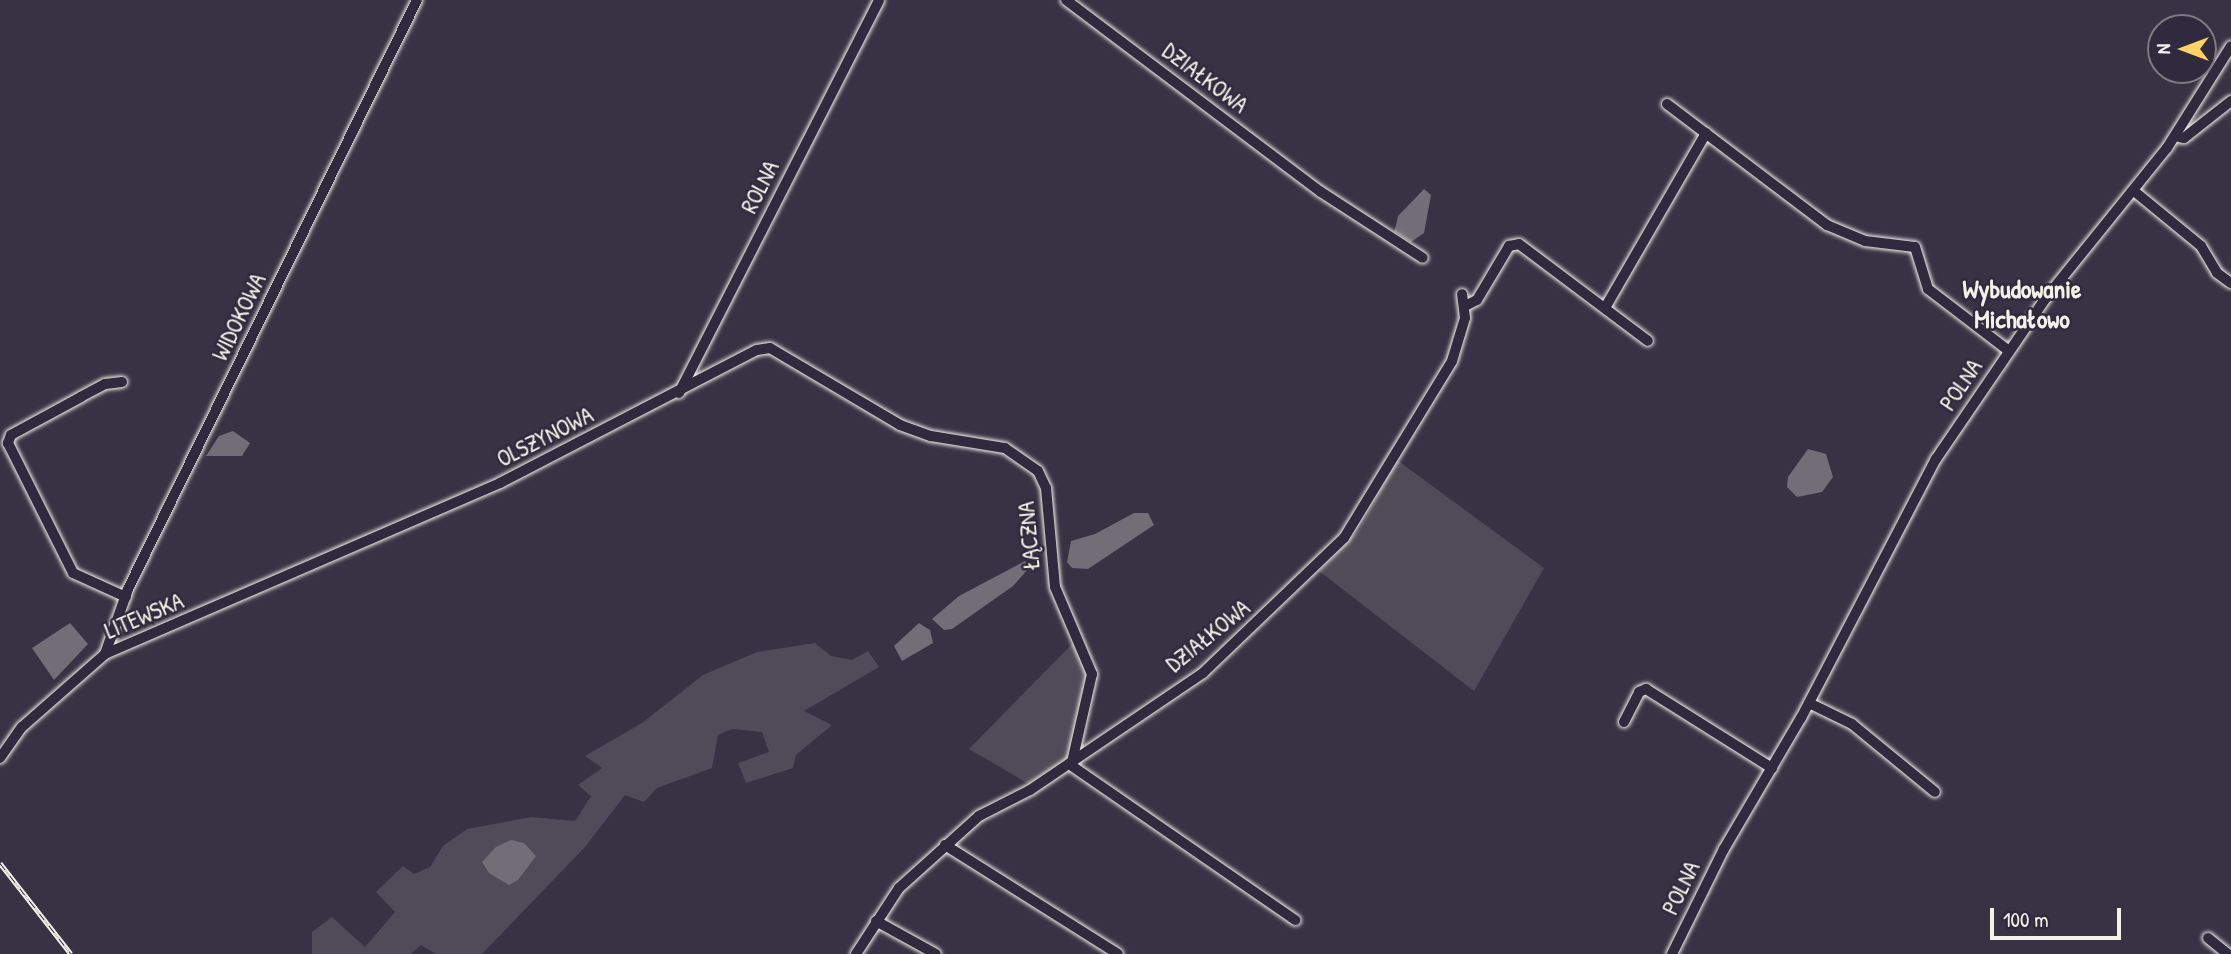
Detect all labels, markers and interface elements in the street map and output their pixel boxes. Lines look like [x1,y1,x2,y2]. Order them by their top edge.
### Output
north arrow [2147,14,2217,84]
street label: DZIAŁKOWA [1157,37,1253,119]
text: N [2150,44,2176,54]
street label: ROLNA [735,156,785,218]
street label: WIDOKOWA [206,269,272,365]
district label: Wybudowanie Michałowo [1963,273,2081,334]
street label: POLNA [1934,354,1988,416]
street label: OLSZYNOWA [492,401,598,473]
street label: ŁĄCZNA [1012,500,1046,572]
street label: LITEWSKA [100,587,188,645]
street label: DZIAŁKOWA [1161,594,1255,678]
street label: POLNA [1656,857,1706,919]
scale bar [1993,894,2124,938]
text: 100 m [2003,905,2049,934]

